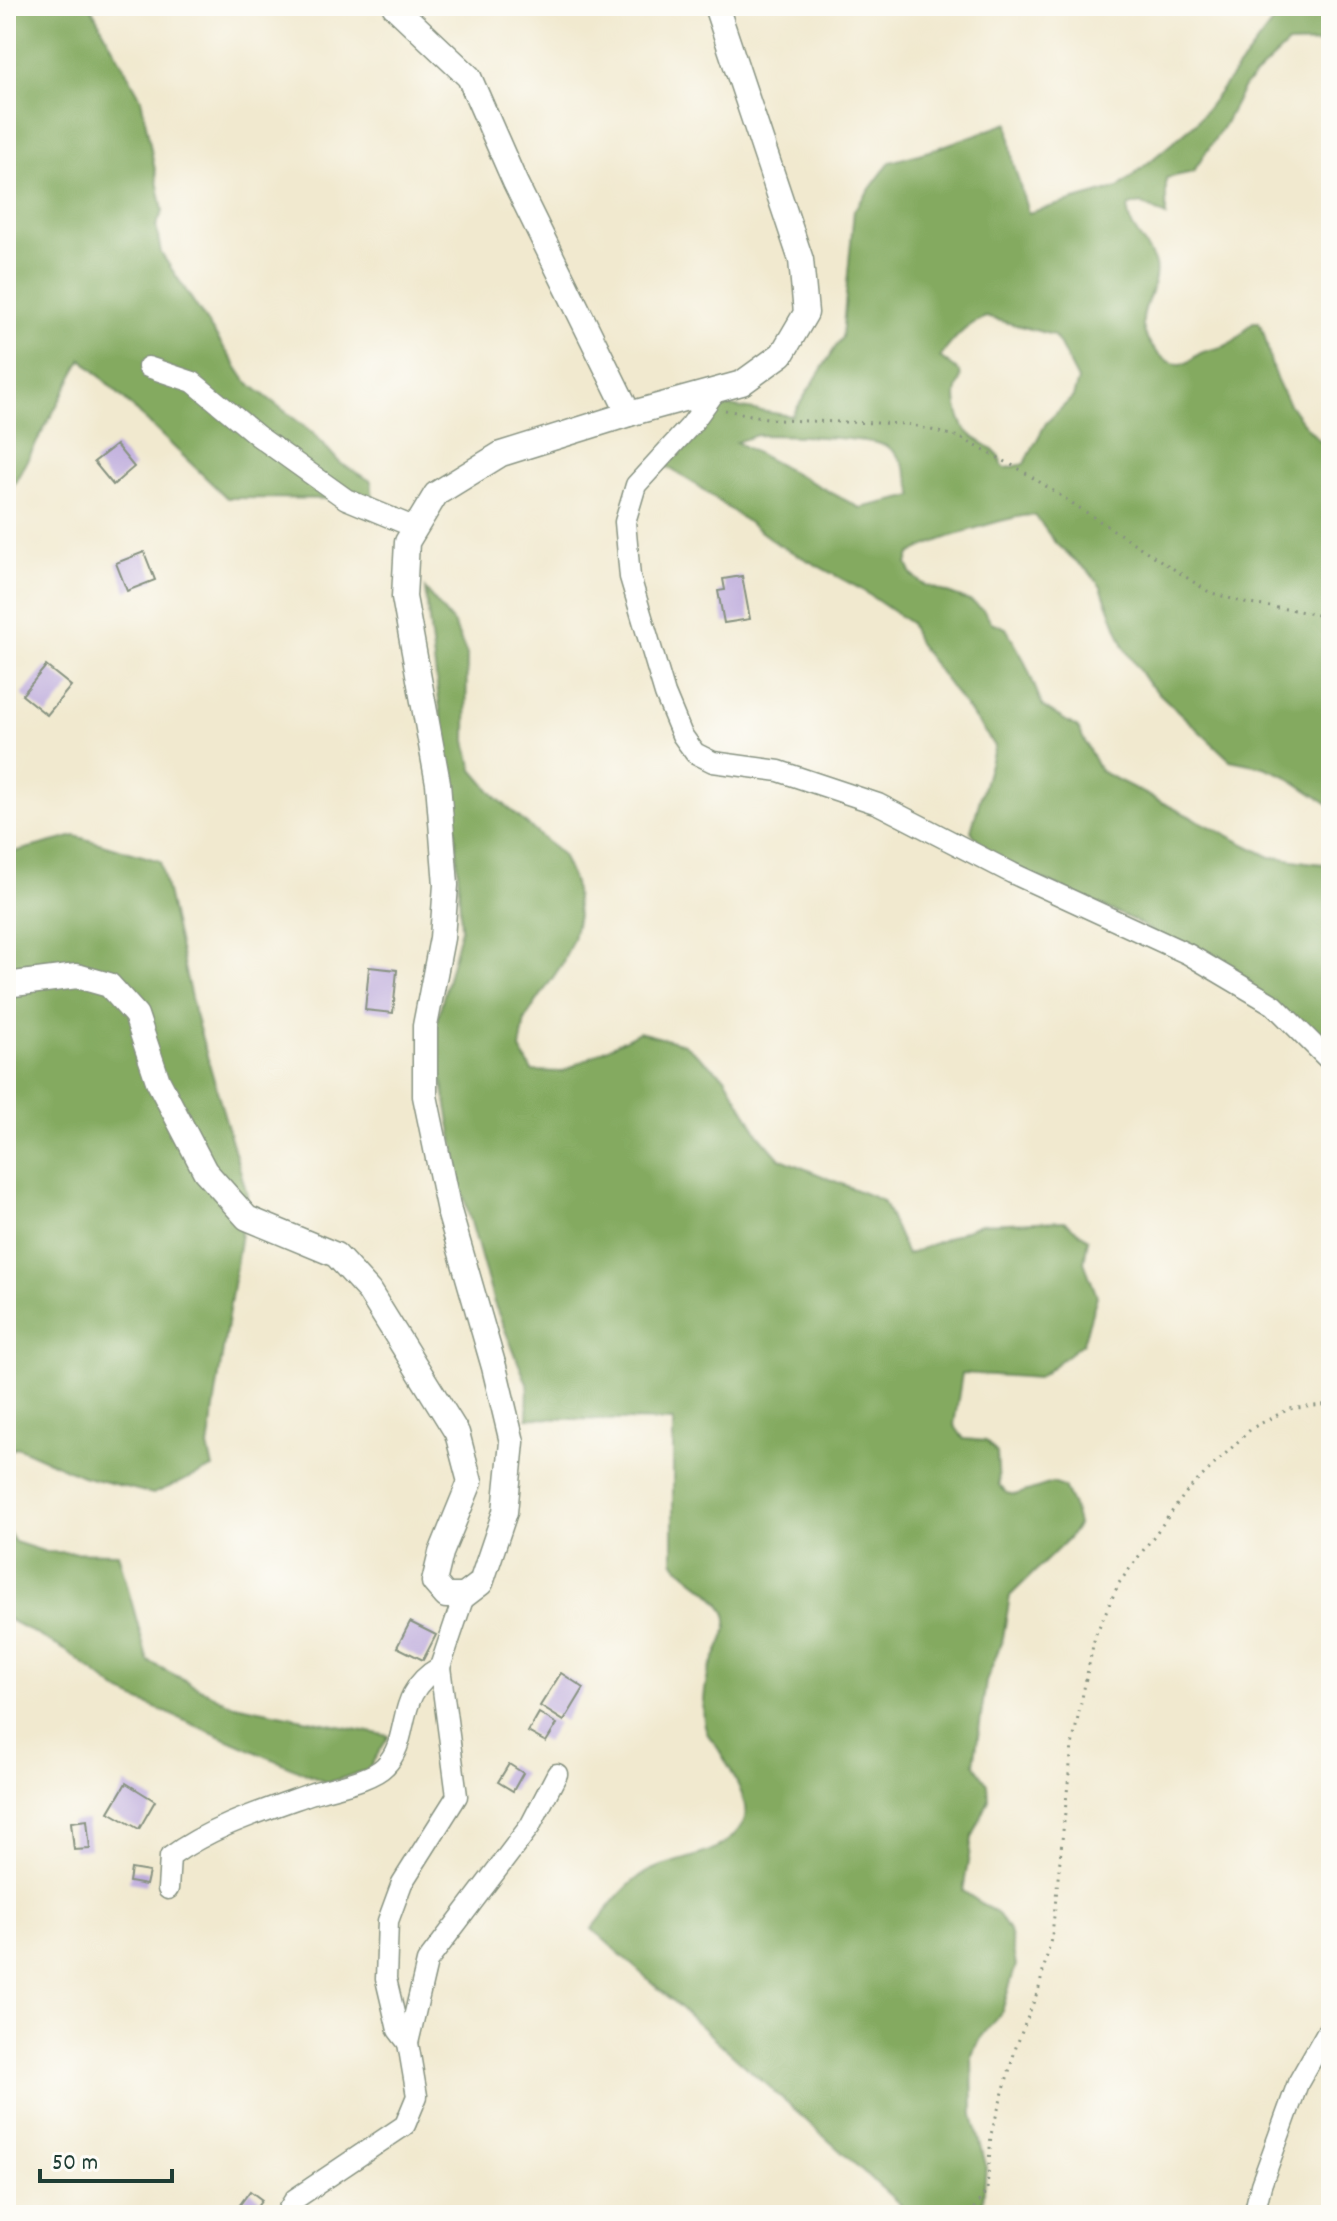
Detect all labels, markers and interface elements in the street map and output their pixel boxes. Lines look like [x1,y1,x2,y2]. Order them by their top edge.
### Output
scale bar [40,2133,172,2183]
text: 50 m [52,2147,98,2181]

